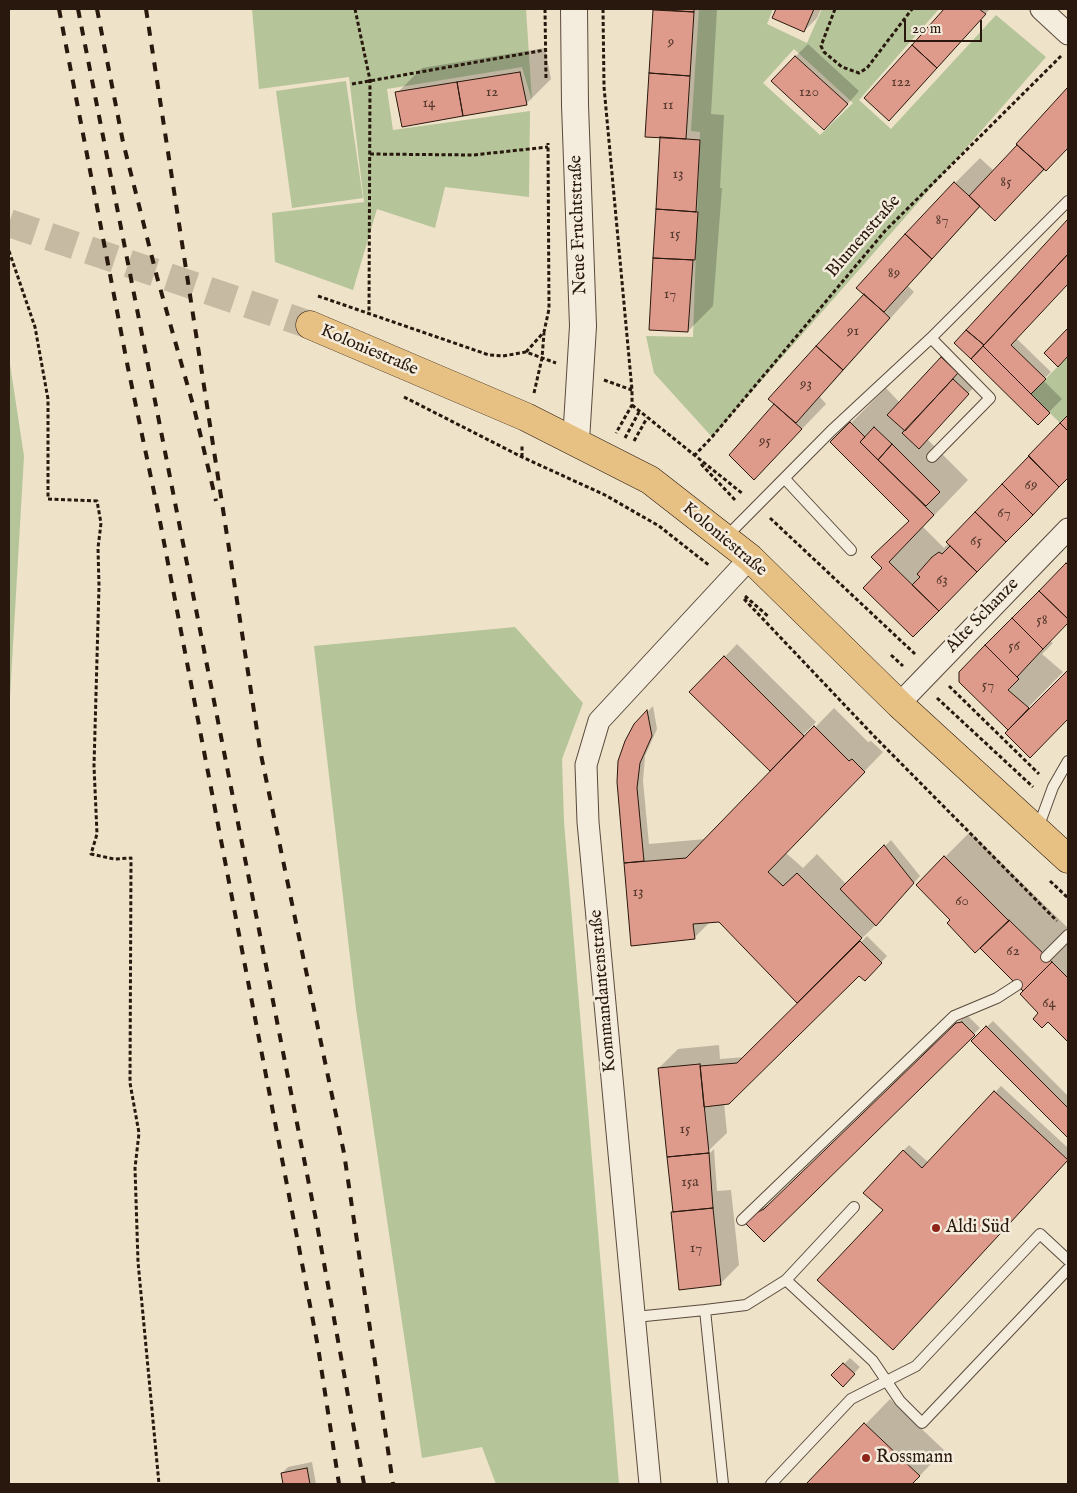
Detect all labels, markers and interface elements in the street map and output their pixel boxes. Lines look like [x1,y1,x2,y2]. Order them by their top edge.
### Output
scale bar [907,10,984,42]
text: 20 m [912,19,941,38]
house number: 9 [668,34,674,52]
house number: 122 [891,74,911,92]
house number: 12 [486,84,498,102]
house number: 120 [799,84,819,102]
house number: 14 [423,95,435,113]
house number: 11 [662,97,674,115]
street label: Neue Fruchtstraße [566,155,592,295]
house number: 13 [672,166,684,184]
house number: 85 [1000,174,1012,192]
street label: Blumenstraße [822,191,906,283]
house number: 87 [936,212,948,230]
house number: 15 [669,226,681,244]
house number: 89 [888,265,900,283]
house number: 17 [664,286,676,304]
street label: Koloniestraße [317,321,421,381]
house number: 91 [847,323,859,341]
house number: 93 [800,376,812,394]
house number: 95 [759,433,771,451]
house number: 69 [1025,477,1037,495]
street label: Koloniestraße [677,498,771,582]
house number: 67 [997,505,1011,523]
house number: 65 [970,533,982,551]
house number: 63 [936,572,948,590]
street label: Alte Schanze [942,574,1024,658]
house number: 58 [1036,612,1048,630]
house number: 56 [1008,638,1020,656]
house number: 57 [982,677,994,695]
house number: 13 [632,884,644,902]
house number: 60 [955,893,969,911]
street label: Kommandantenstraße [586,909,622,1073]
house number: 62 [1006,943,1020,961]
house number: 64 [1042,995,1056,1013]
house number: 15 [679,1121,691,1139]
house number: 15a [681,1174,699,1192]
place label: Aldi Süd [946,1217,1010,1239]
marker: Aldi Süd [930,1222,942,1234]
house number: 17 [690,1240,702,1258]
place label: Rossmann [876,1447,953,1469]
marker: Rossmann [860,1452,872,1464]

